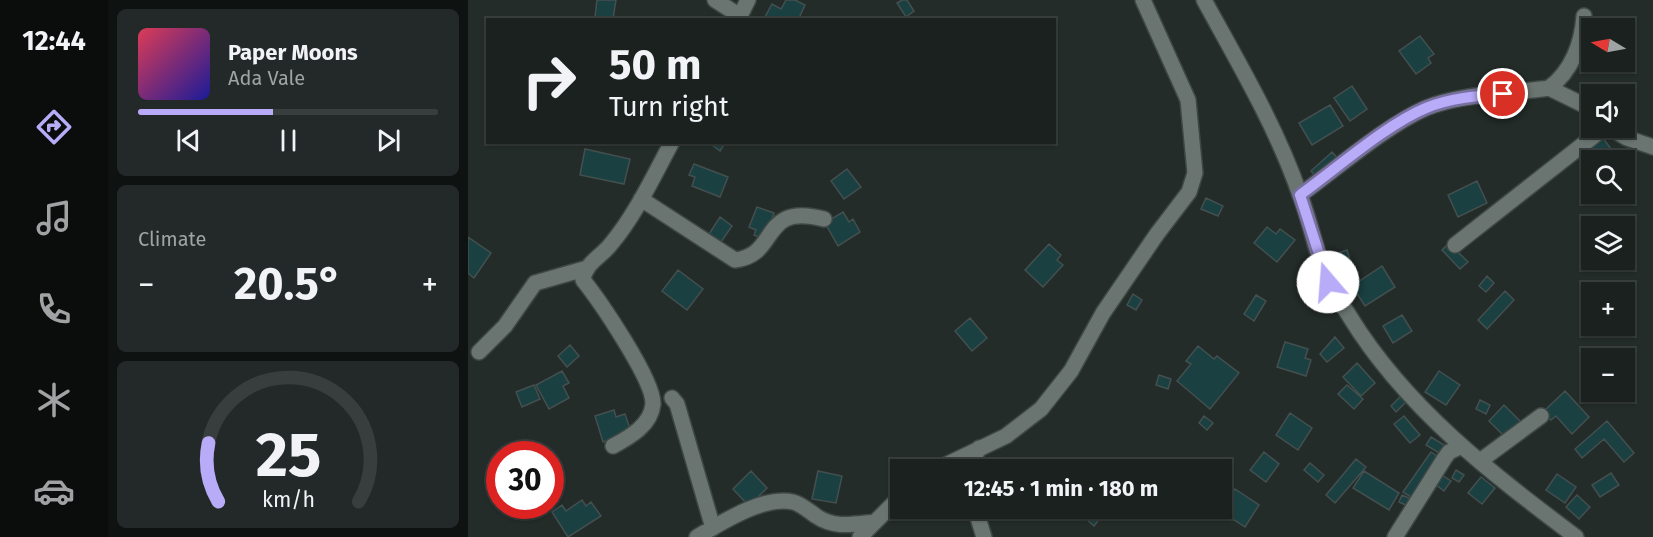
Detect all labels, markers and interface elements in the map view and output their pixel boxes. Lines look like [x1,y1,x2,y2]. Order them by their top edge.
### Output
north arrow [1581,18,1635,72]
map controls [1581,18,1635,402]
text: 12:44 [22,25,86,57]
text: Paper Moons [228,39,358,66]
text: 50 m [609,40,702,90]
icon: right [510,42,588,120]
text: Ada Vale [228,66,305,90]
pin [1477,68,1528,119]
icon: arrive [1486,77,1519,110]
button: sound [1581,84,1635,138]
text: Turn right [609,91,729,123]
icon: directions [33,106,75,148]
icon: previous [172,124,205,157]
icon: pause [272,124,305,157]
icon: next [372,124,405,157]
button: search [1581,150,1635,204]
icon: music [33,197,75,239]
button: layers [1581,216,1635,270]
text: Climate [138,227,206,251]
position arrow [1296,250,1360,314]
text: 20.5° [234,257,342,311]
text: − [138,265,155,305]
text: + [422,265,438,305]
button: + [1581,282,1635,336]
icon: phone [33,288,75,330]
button: − [1581,348,1635,402]
icon: climate [33,379,75,421]
text: 25 [255,418,321,493]
speed limit sign: 30 [486,441,564,519]
icon: car [33,470,75,512]
text: 12:45 · 1 min · 180 m [964,475,1158,502]
text: km/h [261,487,315,513]

